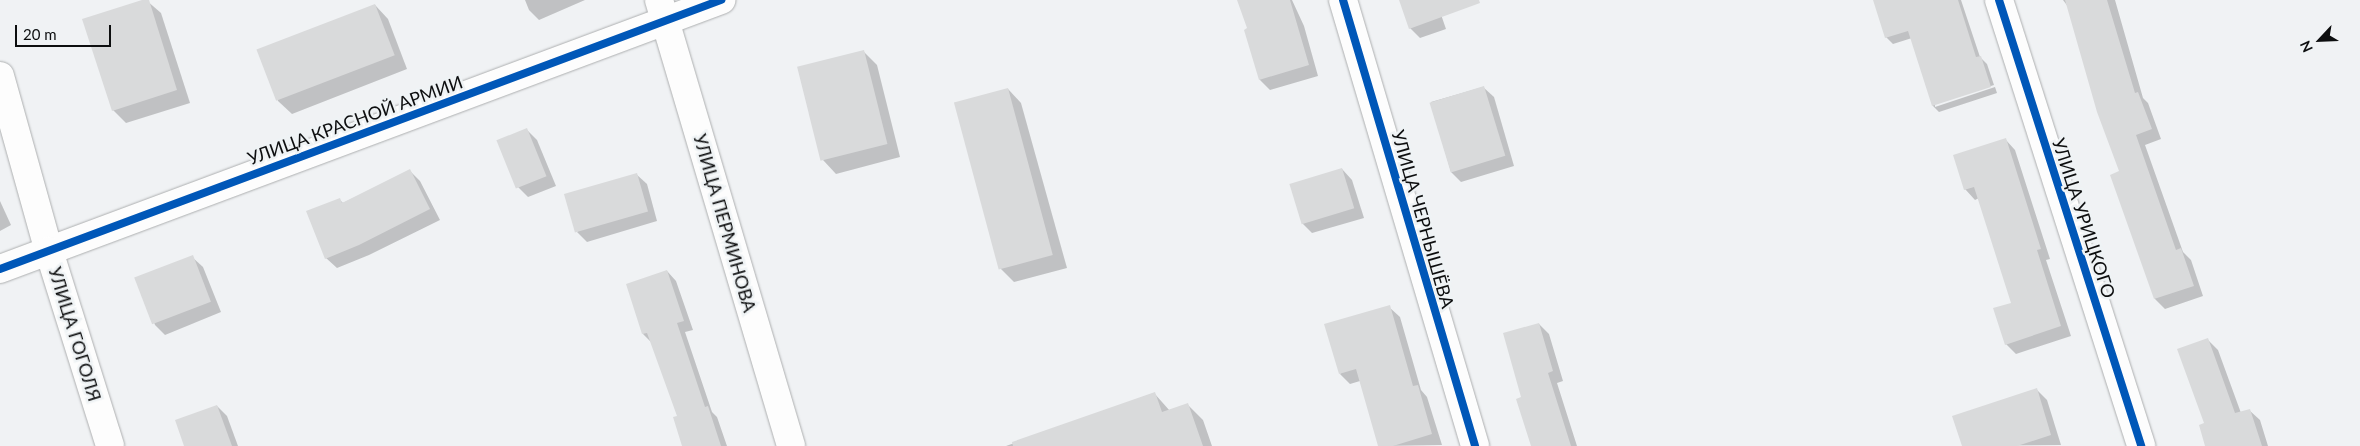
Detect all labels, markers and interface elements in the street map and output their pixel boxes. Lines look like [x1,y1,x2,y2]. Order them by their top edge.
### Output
scale bar [18,15,114,47]
north arrow [2295,15,2345,65]
text: 20 m [23,25,57,43]
text: N [2296,38,2316,55]
street label: УЛИЦА КРАСНОЙ АРМИИ [244,71,466,169]
street label: УЛИЦА ЧЕРНЫШЁВА [1387,127,1459,311]
street label: УЛИЦА ПЕРМИНОВА [689,131,761,315]
street label: УЛИЦА УРИЦКОГО [2048,135,2120,301]
street label: УЛИЦА ГОГОЛЯ [44,264,106,404]

